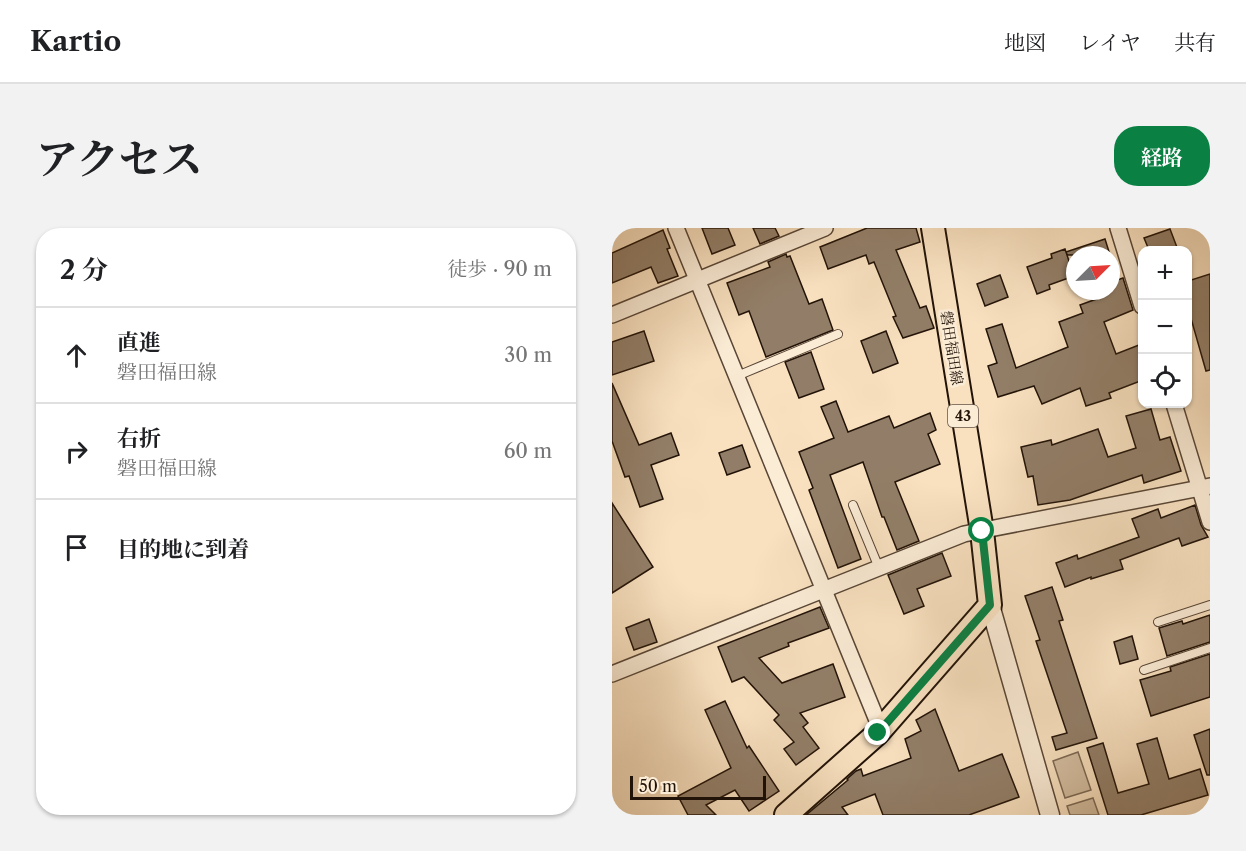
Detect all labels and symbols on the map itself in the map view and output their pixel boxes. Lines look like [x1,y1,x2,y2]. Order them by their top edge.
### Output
north arrow [1066,246,1120,300]
street label: 磐田福田線 [937,309,967,387]
road number: 43 [948,405,978,427]
route start [968,517,994,543]
route end [864,719,890,745]
scale bar [630,773,766,800]

